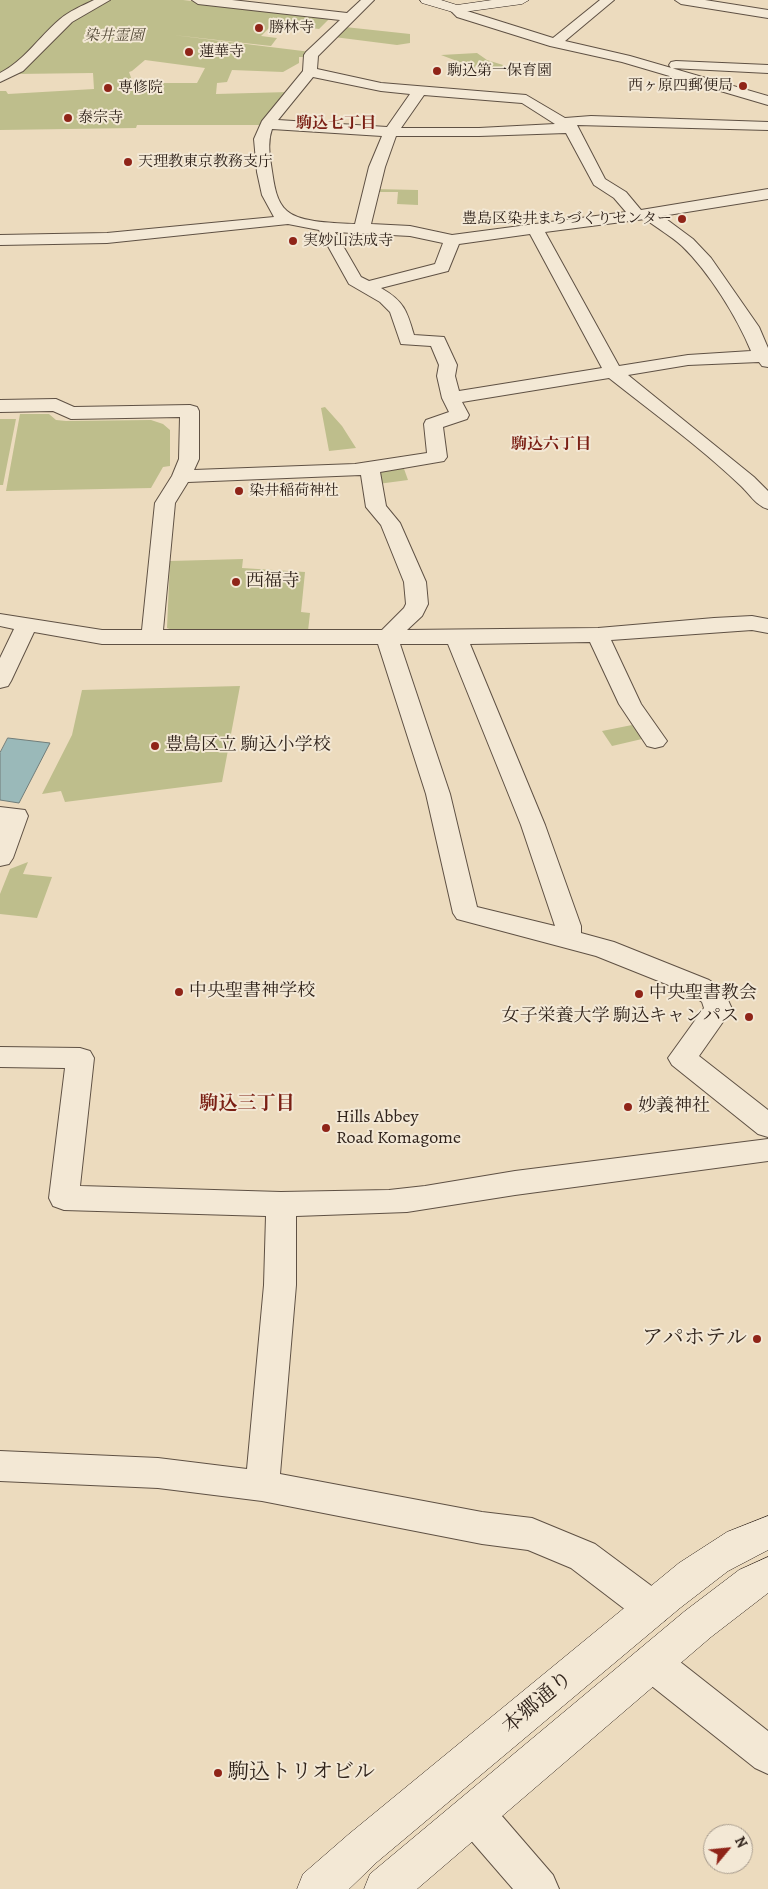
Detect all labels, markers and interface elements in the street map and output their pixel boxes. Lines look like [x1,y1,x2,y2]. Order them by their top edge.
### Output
place label: 勝林寺 [269,19,314,37]
marker: 勝林寺 [253,22,265,34]
park label: 染井霊園 [84,27,144,45]
place label: 蓮華寺 [199,43,244,61]
marker: 蓮華寺 [183,46,195,58]
place label: 駒込第一保育園 [447,62,552,80]
marker: 駒込第一保育園 [431,65,443,77]
place label: 西ヶ原四郵便局 [628,77,733,95]
place label: 専修院 [118,79,163,97]
marker: 西ヶ原四郵便局 [737,80,749,92]
marker: 専修院 [102,82,114,94]
place label: 泰宗寺 [78,109,123,127]
marker: 泰宗寺 [62,112,74,124]
district label: 駒込七丁目 [296,114,376,134]
place label: 天理教東京教務支庁 [138,153,273,171]
marker: 天理教東京教務支庁 [122,156,134,168]
place label: 豊島区染井まちづくりセンター [462,210,672,228]
marker: 豊島区染井まちづくりセンター [676,213,688,225]
place label: 実妙山法成寺 [303,232,393,250]
marker: 実妙山法成寺 [287,235,299,247]
district label: 駒込六丁目 [511,435,591,455]
place label: 染井稲荷神社 [249,482,339,500]
marker: 染井稲荷神社 [233,485,245,497]
place label: 西福寺 [246,571,300,593]
marker: 西福寺 [230,576,242,588]
place label: 豊島区立 駒込小学校 [165,735,331,757]
marker: 豊島区立 駒込小学校 [149,740,161,752]
place label: 中央聖書神学校 [189,981,315,1003]
place label: 中央聖書教会 [649,983,757,1005]
marker: 中央聖書神学校 [173,986,185,998]
marker: 中央聖書教会 [633,988,645,1000]
place label: 女子栄養大学 駒込キャンパス [501,1006,739,1028]
marker: 女子栄養大学 駒込キャンパス [743,1011,755,1023]
district label: 駒込三丁目 [200,1093,294,1115]
place label: 妙義神社 [638,1096,710,1118]
marker: 妙義神社 [622,1101,634,1113]
place label: Hills Abbey Road Komagome [336,1107,461,1150]
marker: Hills Abbey Road Komagome [320,1122,332,1134]
place label: アパホテル [642,1326,747,1352]
marker: アパホテル [751,1333,763,1345]
street label: 本郷通り [498,1666,578,1740]
place label: 駒込トリオビル [228,1760,375,1786]
marker: 駒込トリオビル [212,1767,224,1779]
north arrow [703,1824,753,1874]
text: N [730,1833,752,1851]

